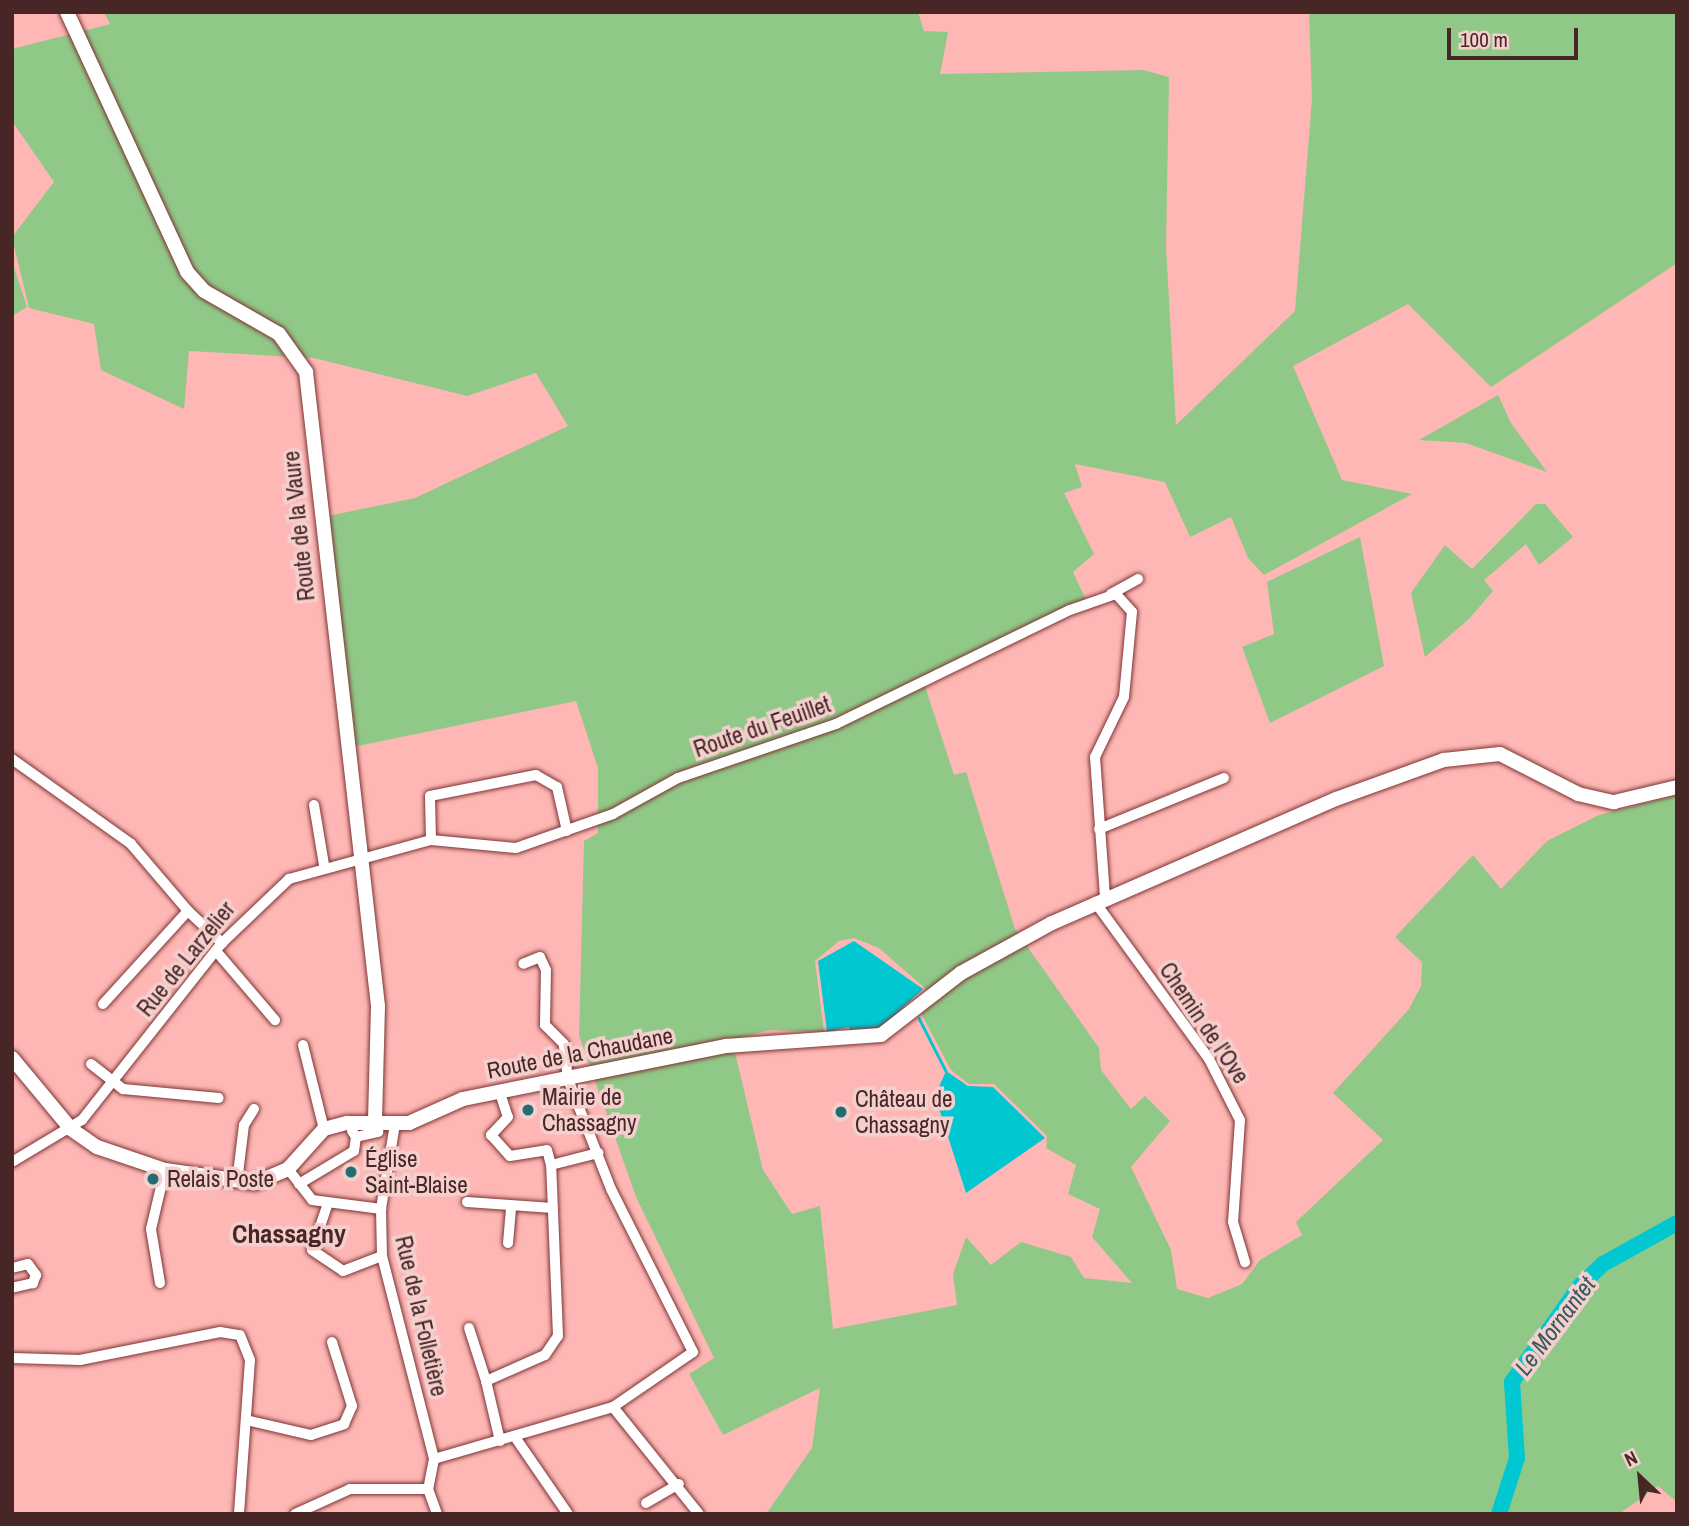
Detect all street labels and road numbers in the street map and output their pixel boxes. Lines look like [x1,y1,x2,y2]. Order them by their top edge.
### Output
street label: Route de la Vaure [277,450,321,602]
street label: Route du Feuillet [690,691,834,763]
street label: Rue de Larzelier [131,896,241,1022]
street label: Chemin de l'Ove [1153,957,1255,1089]
street label: Route de la Chaudane [485,1021,675,1085]
street label: Rue de la Folletière [389,1233,453,1399]

